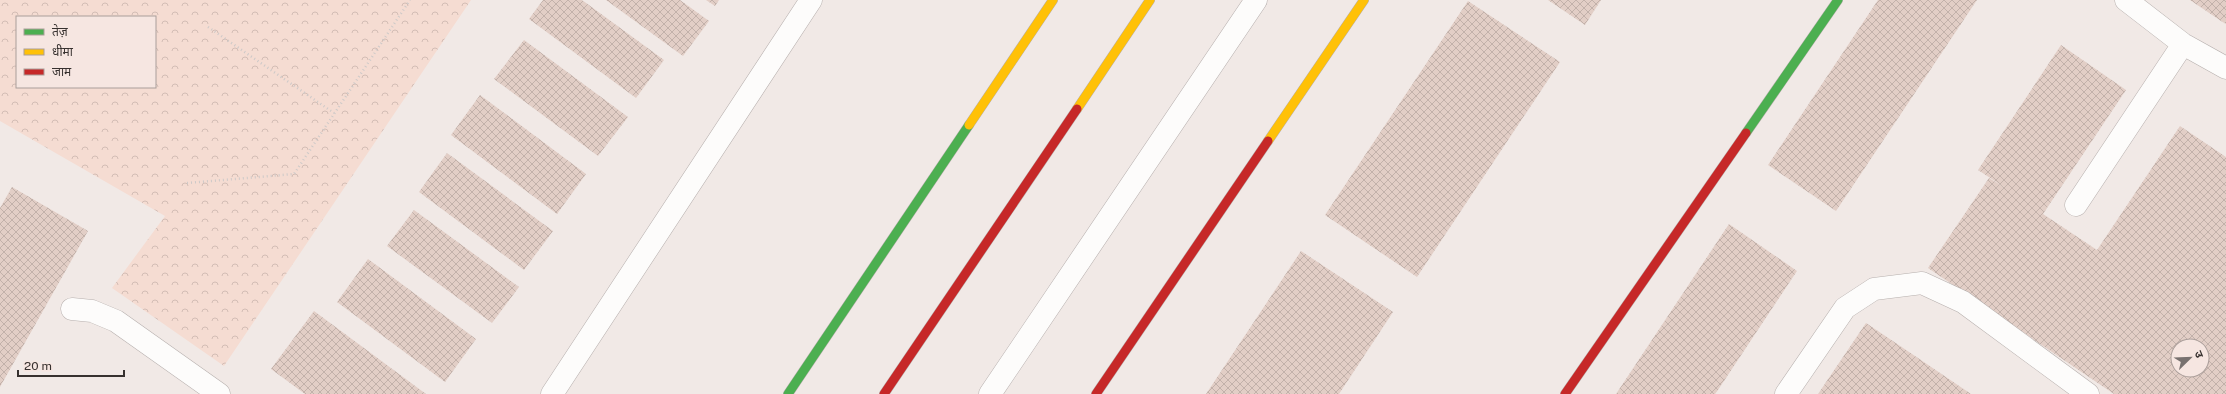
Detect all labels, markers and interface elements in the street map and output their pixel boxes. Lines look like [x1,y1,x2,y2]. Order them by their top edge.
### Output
legend [16,16,156,88]
text: तेज़ [52,24,69,39]
text: धीमा [52,44,74,59]
text: जाम [52,65,72,79]
north arrow [2170,338,2210,378]
text: उ [2192,349,2206,360]
scale bar [18,352,124,378]
text: 20 m [24,359,52,373]

